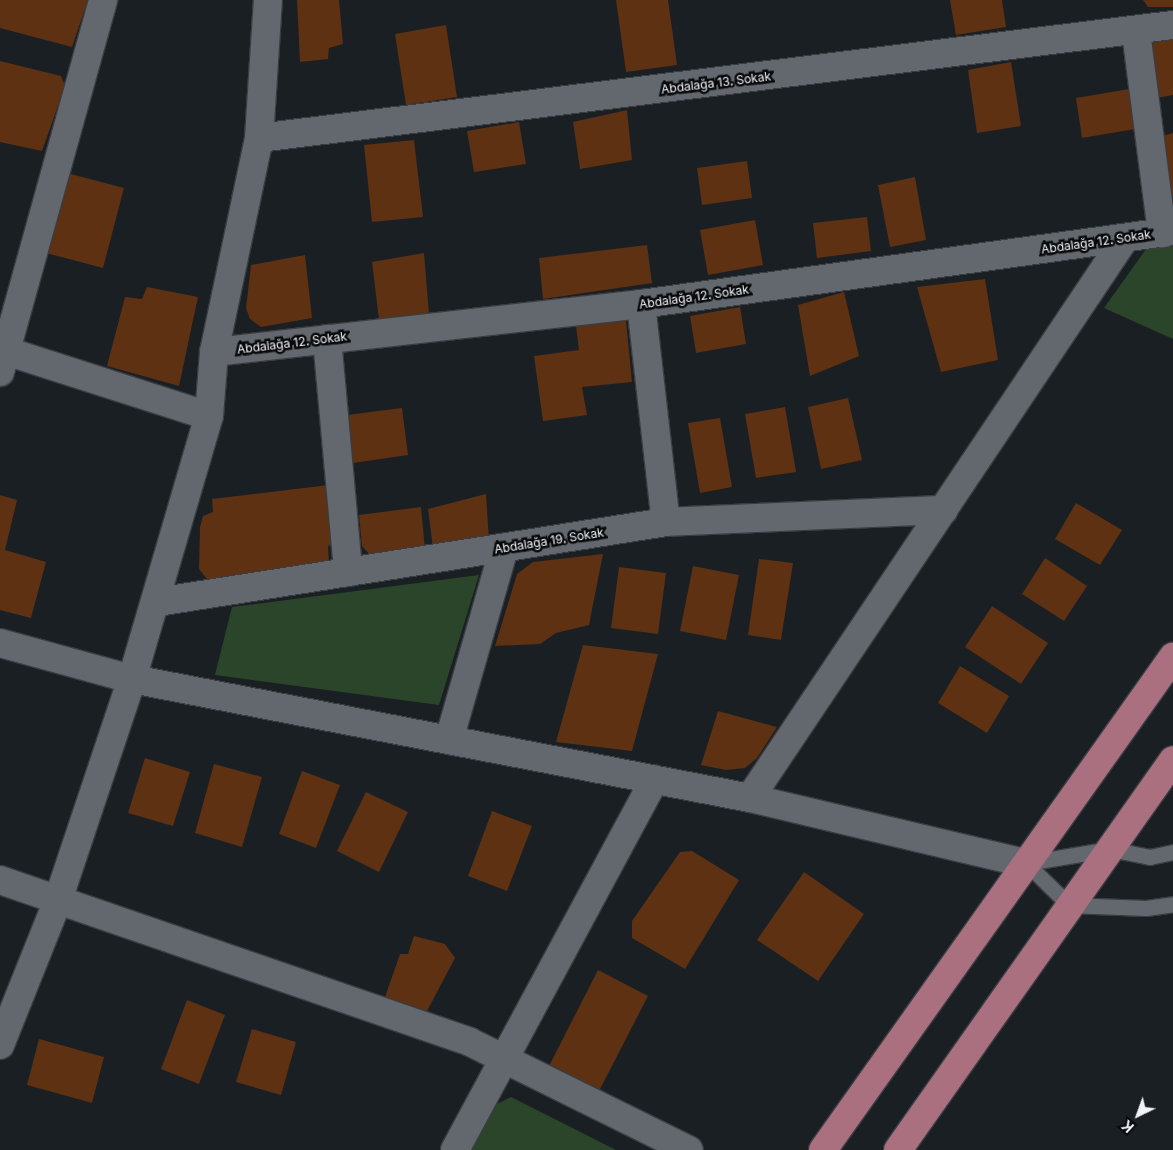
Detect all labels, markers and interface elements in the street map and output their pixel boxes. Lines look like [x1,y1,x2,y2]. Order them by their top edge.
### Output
street label: Abdalağa 13. Sokak [660,69,772,97]
street label: Abdalağa 12. Sokak [1040,227,1152,257]
street label: Abdalağa 12. Sokak [638,282,750,312]
street label: Abdalağa 12. Sokak [236,329,348,357]
street label: Abdalağa 19. Sokak [493,525,605,557]
north arrow [1113,1090,1163,1140]
text: K [1118,1117,1137,1136]

